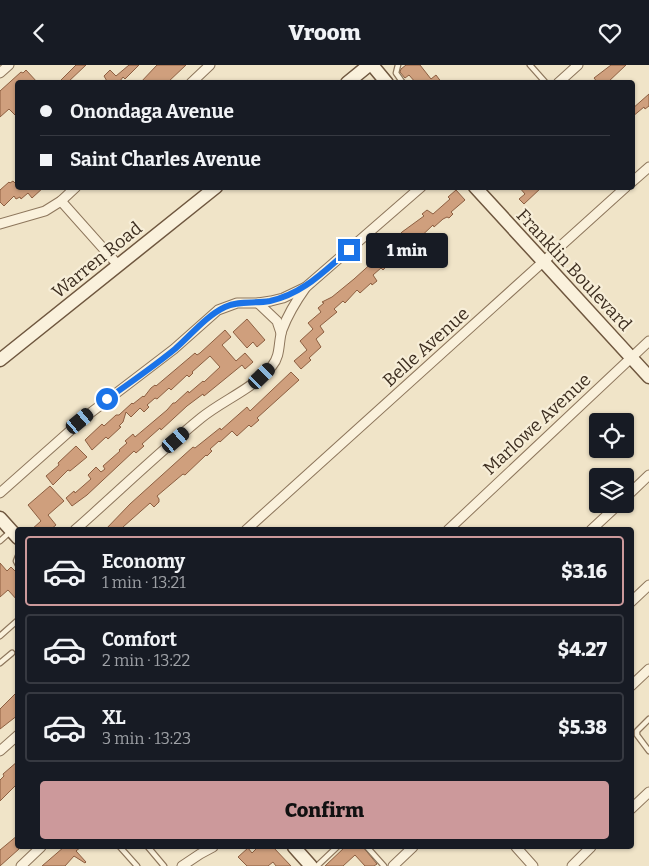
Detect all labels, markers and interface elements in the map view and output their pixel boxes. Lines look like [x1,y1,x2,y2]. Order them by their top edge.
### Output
icon: back [25,19,53,47]
text: Vroom [289,19,360,46]
icon: heart [596,19,624,47]
text: Onondaga Avenue [70,100,234,123]
text: Saint Charles Avenue [70,148,261,171]
street label: Franklin Boulevard [512,204,636,336]
street label: Warren Road [48,217,147,303]
callout: 1 min [366,233,449,267]
route end [338,239,360,261]
text: 1 min [387,241,427,260]
street label: Belle Avenue [378,303,474,391]
car [245,360,278,392]
street label: Marlowe Avenue [479,368,595,480]
route start [96,388,118,410]
car [63,406,96,436]
map controls [589,413,634,513]
button: locate [589,413,634,458]
car [159,424,192,456]
button: layers [589,468,634,513]
icon: car [42,549,87,594]
text: Economy [102,550,185,573]
text: $3.16 [561,560,607,583]
text: 1 min · 13:21 [102,573,186,592]
icon: car [42,627,87,672]
text: Comfort [102,628,177,651]
text: $4.27 [558,638,607,661]
text: 2 min · 13:22 [102,651,190,670]
icon: car [42,705,87,750]
text: XL [102,706,126,729]
text: $5.38 [558,716,607,739]
text: 3 min · 13:23 [102,729,191,748]
button: Confirm [40,781,609,839]

